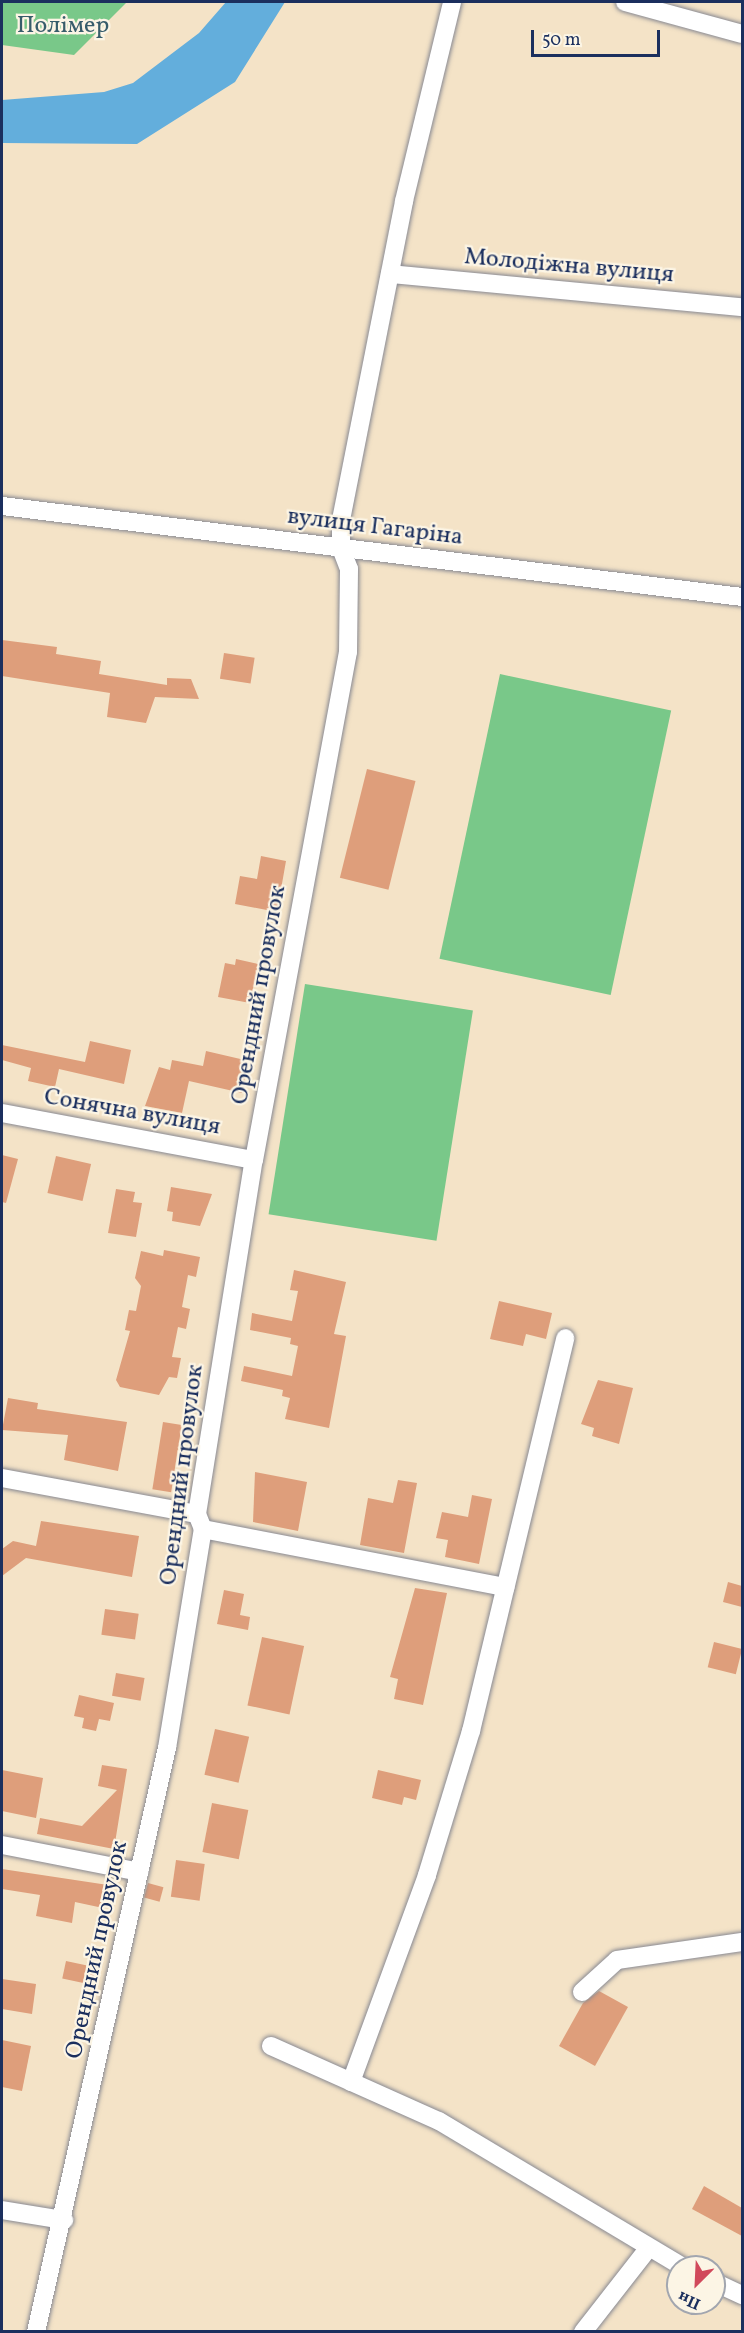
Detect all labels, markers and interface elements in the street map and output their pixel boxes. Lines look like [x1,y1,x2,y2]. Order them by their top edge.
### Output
park label: Полімер [17,13,109,41]
scale bar [534,18,663,56]
text: 50 m [542,28,581,53]
street label: Молодіжна вулиця [463,243,675,291]
street label: вулиця Гагаріна [286,503,464,553]
street label: Орендний провулок [227,883,293,1107]
street label: Сонячна вулиця [42,1083,222,1143]
street label: Орендний провулок [155,1363,211,1587]
street label: Орендний провулок [61,1838,135,2062]
north arrow [666,2255,726,2315]
text: Пн [675,2285,704,2314]

